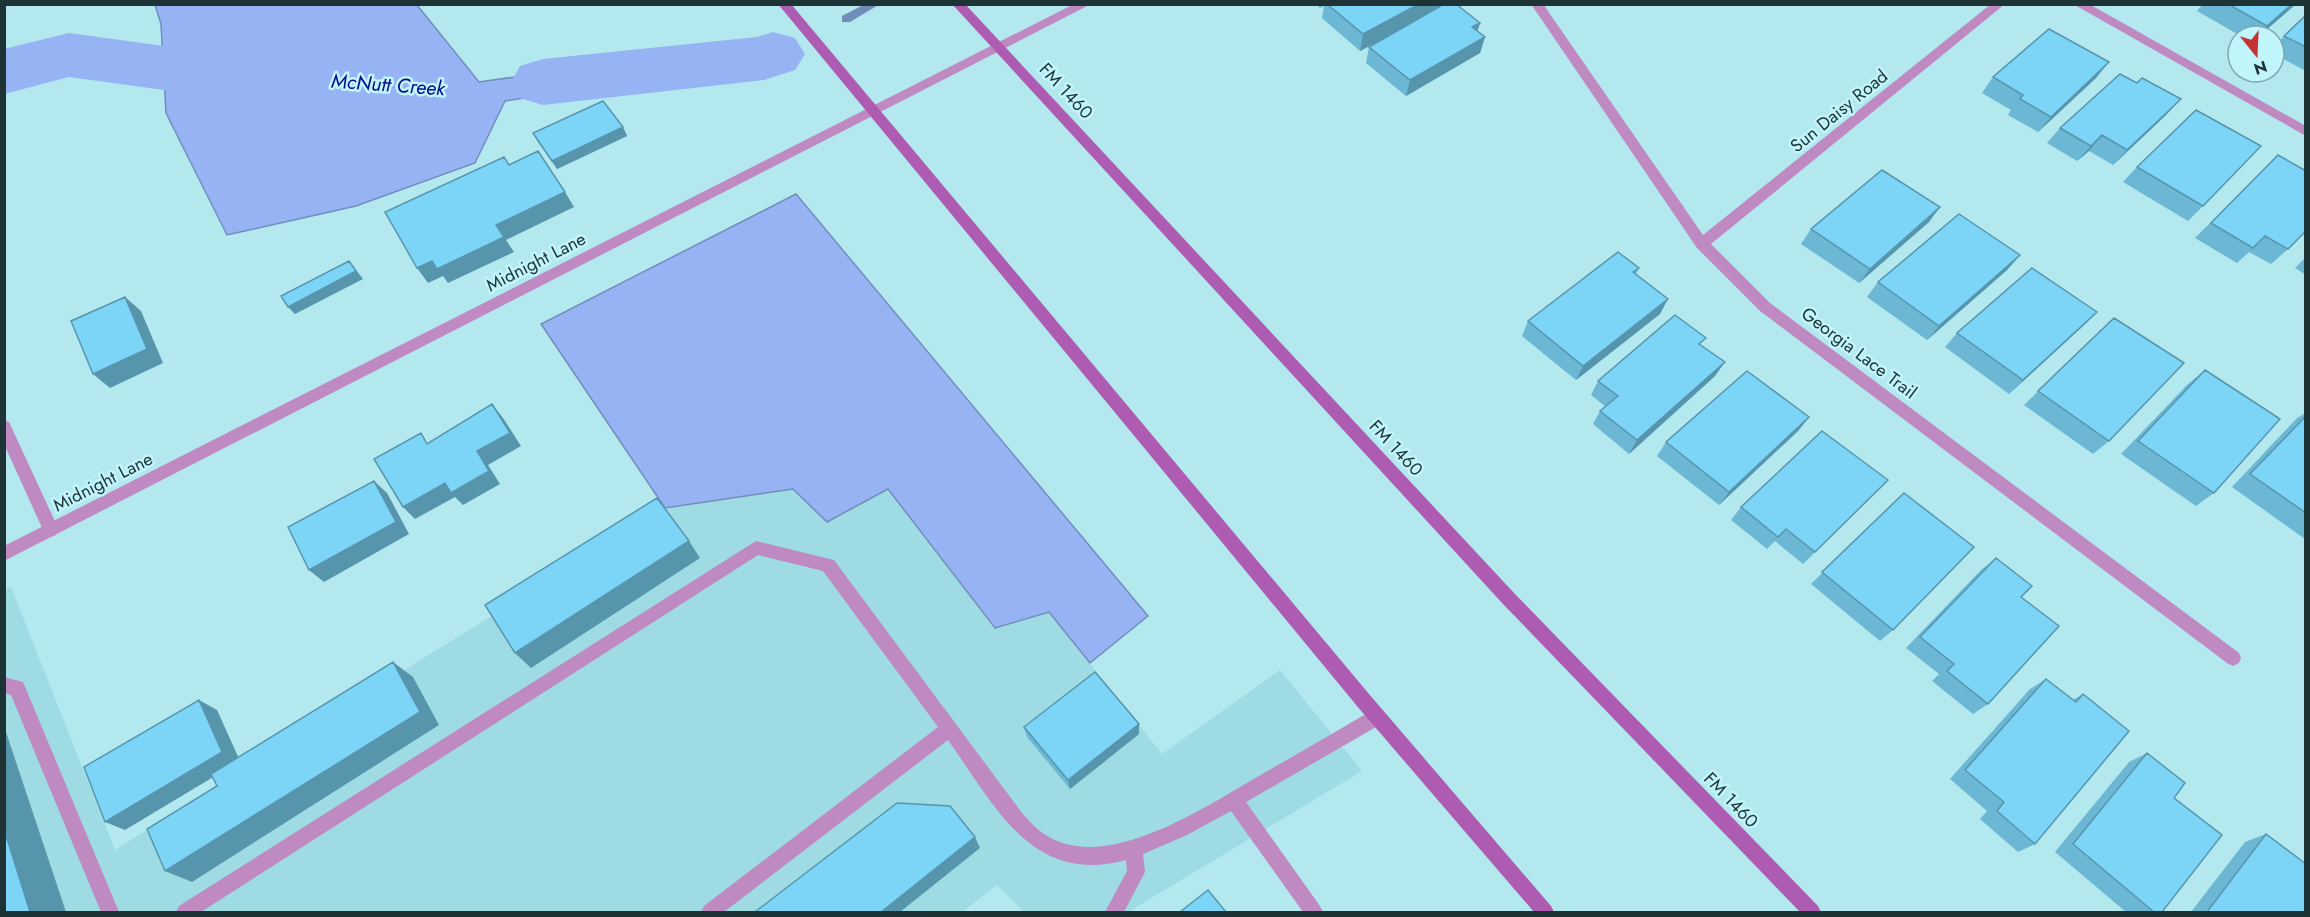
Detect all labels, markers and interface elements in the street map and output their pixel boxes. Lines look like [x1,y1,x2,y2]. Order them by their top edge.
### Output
north arrow [2226,24,2286,84]
text: N [2251,55,2270,81]
street label: FM 1460 [1033,57,1099,125]
street label: Sun Daisy Road [1785,63,1893,159]
water label: McNutt Creek [330,67,447,104]
street label: Midnight Lane [482,226,590,298]
street label: Georgia Lace Trail [1796,301,1922,405]
street label: FM 1460 [1363,414,1429,482]
street label: Midnight Lane [49,446,157,518]
street label: FM 1460 [1698,766,1764,834]

